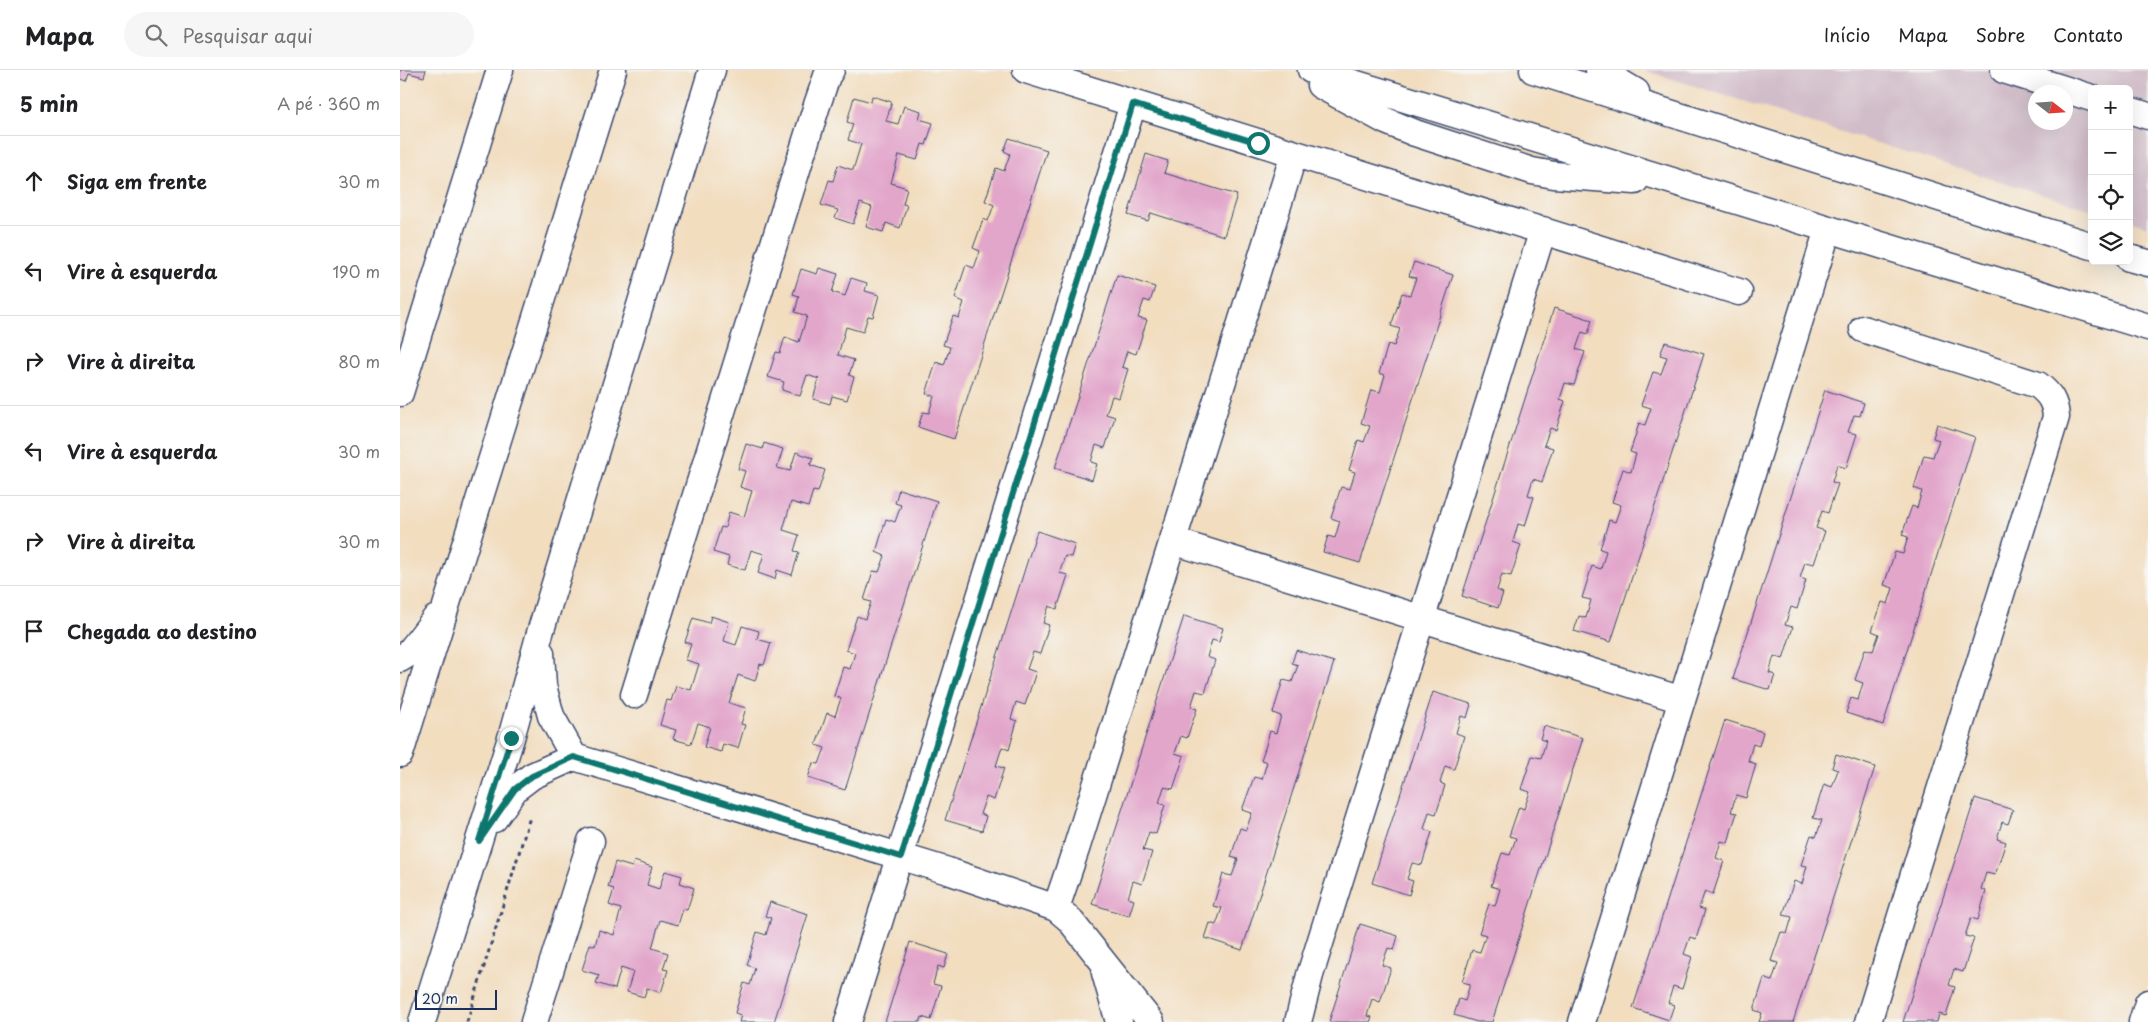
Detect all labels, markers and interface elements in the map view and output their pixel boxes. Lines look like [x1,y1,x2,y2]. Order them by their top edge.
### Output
search box [124,12,474,57]
text: Mapa [25,17,94,53]
icon: search [142,21,170,49]
text: Pesquisar aqui [182,21,313,49]
text: Início [1824,21,1870,48]
text: Mapa [1898,21,1948,48]
text: Sobre [1976,21,2025,48]
text: Contato [2053,21,2123,48]
north arrow [2028,85,2073,130]
map controls [2088,85,2133,265]
button: + [2088,85,2133,130]
text: 5 min [20,87,78,119]
text: A pé · 360 m [277,91,380,115]
button: − [2088,130,2133,175]
route start [1247,132,1270,155]
icon: ahead [20,167,48,195]
text: Siga em frente [67,167,207,195]
text: 30 m [338,169,380,193]
button: locate [2088,175,2133,220]
button: layers [2088,220,2133,265]
icon: left [20,257,48,285]
text: Vire à esquerda [67,257,218,285]
text: 190 m [332,259,380,283]
icon: right [20,347,48,375]
text: Vire à direita [67,347,195,375]
text: 80 m [338,349,380,373]
icon: left [20,437,48,465]
text: Vire à esquerda [67,437,218,465]
text: 30 m [338,439,380,463]
icon: right [20,527,48,555]
text: Vire à direita [67,527,195,555]
text: 30 m [338,529,380,553]
icon: arrive [20,617,48,645]
text: Chegada ao destino [67,617,257,645]
route end [500,727,523,750]
scale bar [415,987,498,1010]
text: 20 m [422,988,458,1009]

